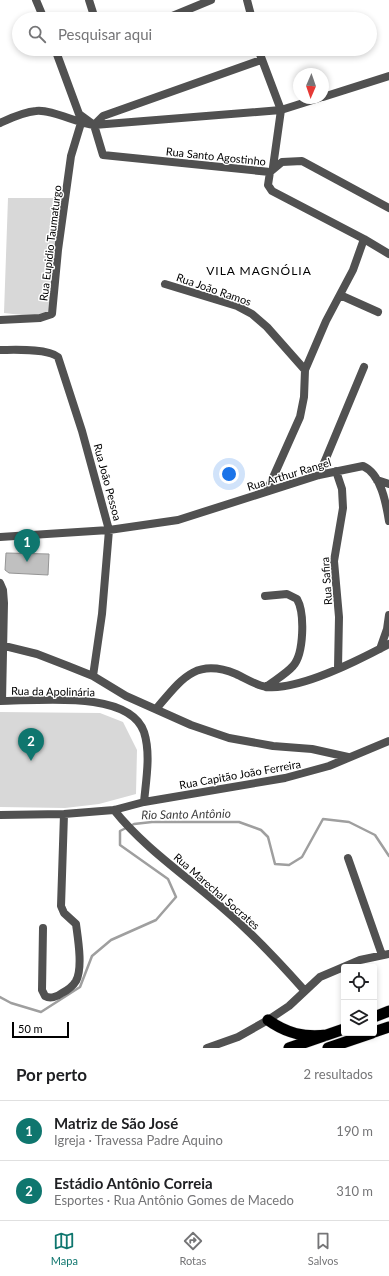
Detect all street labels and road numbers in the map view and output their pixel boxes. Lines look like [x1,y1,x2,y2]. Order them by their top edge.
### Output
street label: Rua Santo Agostinho [165,144,267,168]
street label: Rua Eupidio Taumaturgo [36,184,64,302]
street label: Rua João Ramos [175,270,253,308]
street label: Rua João Pessoa [91,442,125,522]
street label: Rua Arthur Rangel [245,455,333,493]
street label: Rua Safira [318,557,334,605]
street label: Rua da Apolinária [11,684,95,698]
street label: Rua Capitão João Ferreira [178,757,302,791]
street label: Rua Marechal Socrates [171,850,263,932]

